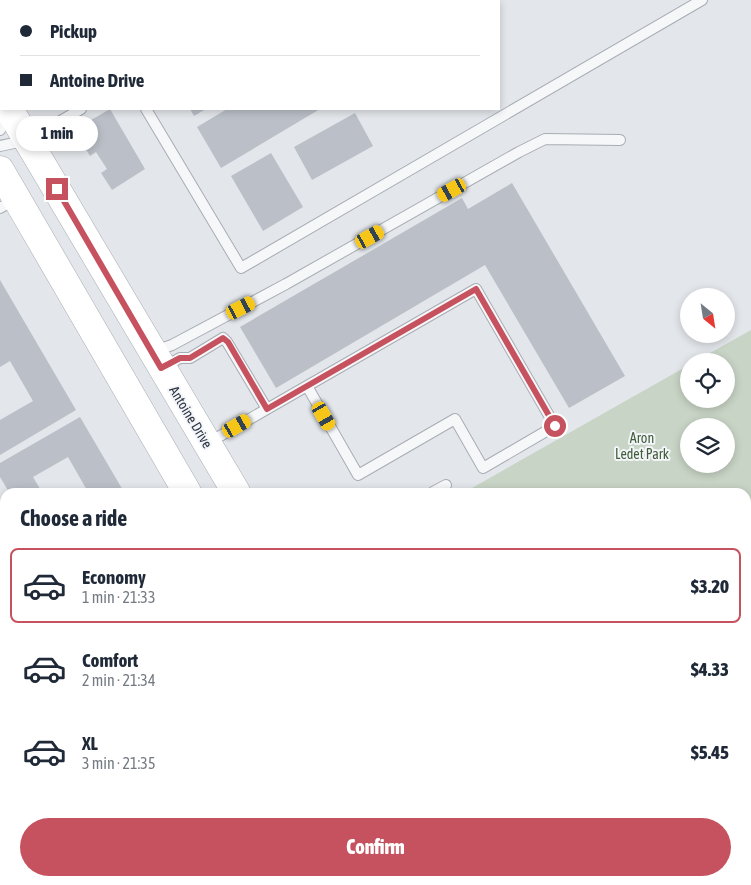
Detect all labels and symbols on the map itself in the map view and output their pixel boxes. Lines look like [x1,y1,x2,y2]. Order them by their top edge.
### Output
callout: 1 min [16,116,98,152]
car [435,176,468,204]
route end [46,178,68,200]
car [353,223,386,251]
north arrow [680,288,735,342]
car [224,295,257,321]
street label: Antoine Drive [166,383,216,451]
car [310,399,337,433]
car [220,412,253,440]
route start [544,415,566,437]
park label: Aron Ledet Park [615,430,669,462]

